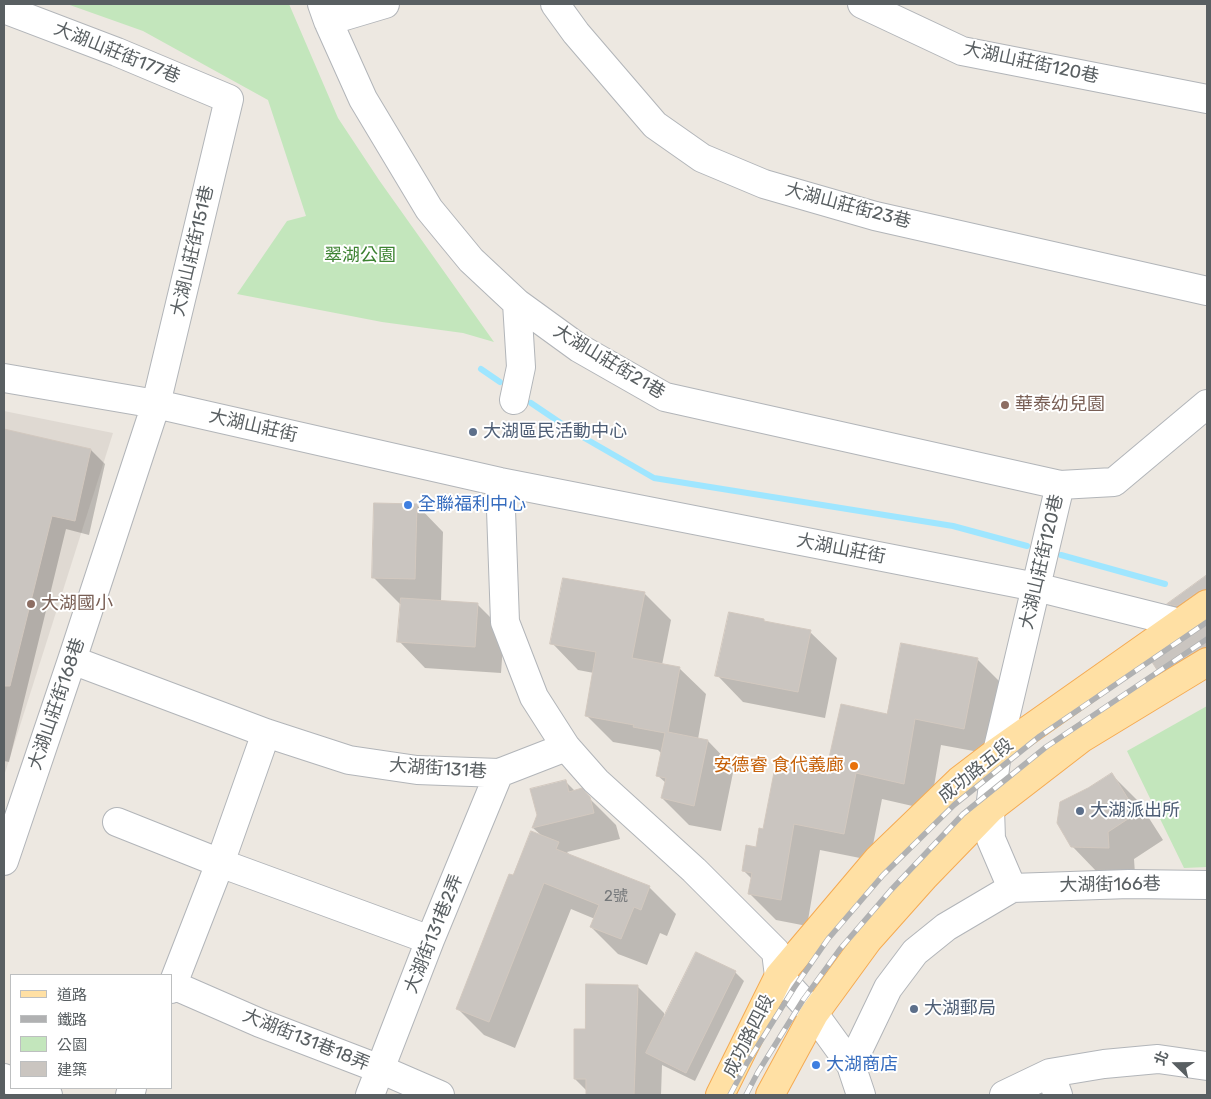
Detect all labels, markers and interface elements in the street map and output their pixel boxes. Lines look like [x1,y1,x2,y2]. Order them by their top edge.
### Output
street label: 大湖山莊街177巷 [51,18,183,88]
street label: 大湖山莊街120巷 [961,38,1101,88]
street label: 大湖山莊街23巷 [783,179,913,233]
street label: 大湖山莊街151巷 [167,183,219,319]
park label: 翠湖公園 [324,245,396,267]
street label: 大湖山莊街21巷 [549,320,669,404]
place label: 華泰幼兒園 [1015,394,1105,416]
marker: 華泰幼兒園 [999,399,1011,411]
street label: 大湖山莊街 [207,405,299,447]
place label: 大湖區民活動中心 [483,421,627,443]
marker: 大湖區民活動中心 [467,426,479,438]
street label: 大湖山莊街120巷 [1016,492,1068,632]
place label: 全聯福利中心 [418,494,526,516]
marker: 全聯福利中心 [402,499,414,511]
street label: 大湖山莊街 [795,530,887,568]
place label: 大湖國小 [41,593,113,615]
marker: 大湖國小 [25,598,37,610]
street label: 大湖山莊街168巷 [24,635,90,773]
street label: 成功路五段 [934,734,1018,808]
street label: 大湖街131巷 [388,755,488,783]
place label: 安德睿 食代義廊 [714,755,844,777]
marker: 安德睿 食代義廊 [848,760,860,772]
place label: 大湖派出所 [1090,800,1180,822]
marker: 大湖派出所 [1074,805,1086,817]
street label: 大湖街131巷2弄 [400,871,468,997]
street label: 大湖街166巷 [1059,873,1161,897]
house number: 2號 [604,888,628,906]
legend [10,974,172,1089]
text: 道路 [57,986,87,1004]
street label: 成功路四段 [719,991,779,1081]
place label: 大湖郵局 [924,998,996,1020]
marker: 大湖郵局 [908,1003,920,1015]
street label: 大湖街131巷18弄 [239,1005,373,1075]
text: 鐵路 [57,1011,87,1029]
text: 公園 [57,1036,87,1054]
north arrow [1151,1039,1201,1089]
text: 北 [1151,1049,1172,1068]
place label: 大湖商店 [826,1054,898,1076]
marker: 大湖商店 [810,1059,822,1071]
text: 建築 [57,1061,87,1079]

